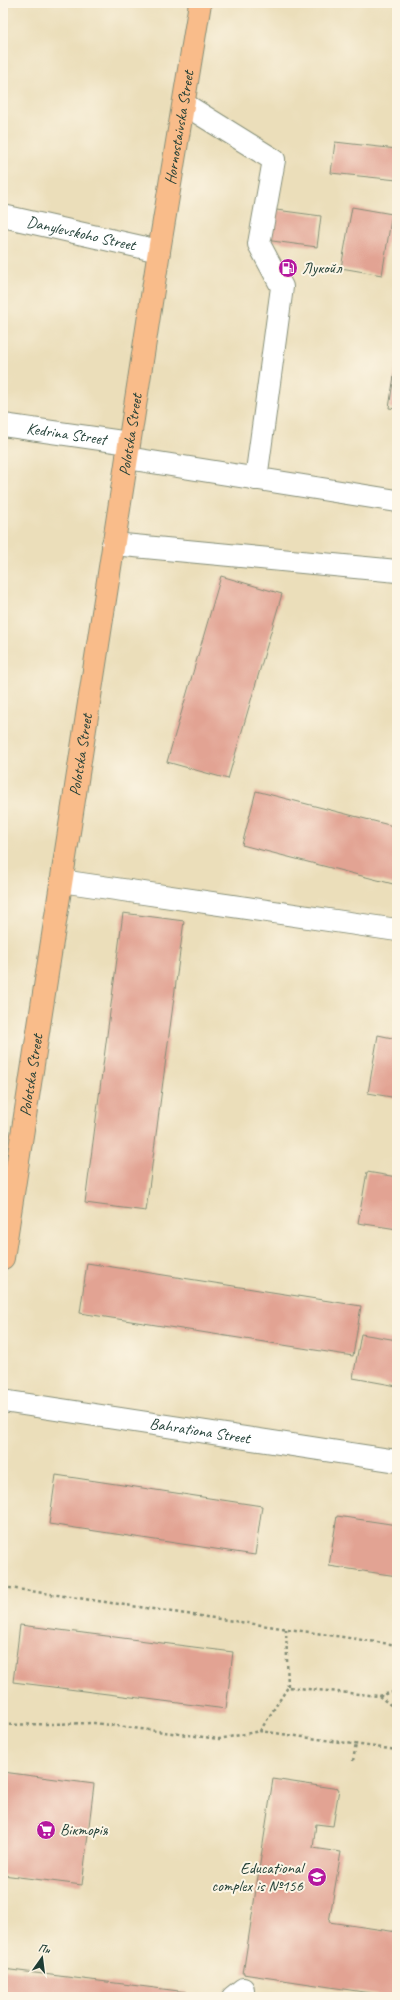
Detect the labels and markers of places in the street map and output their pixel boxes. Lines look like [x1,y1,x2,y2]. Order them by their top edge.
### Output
fuel station icon: Лукойл [277,257,299,279]
place label: Лукойл [302,258,343,278]
supermarket icon: Вікторія [35,1819,57,1841]
place label: Вікторія [60,1820,109,1840]
place label: Educational complex is №156 [211,1858,306,1896]
school or university icon: Educational complex is №156 [306,1866,328,1888]

